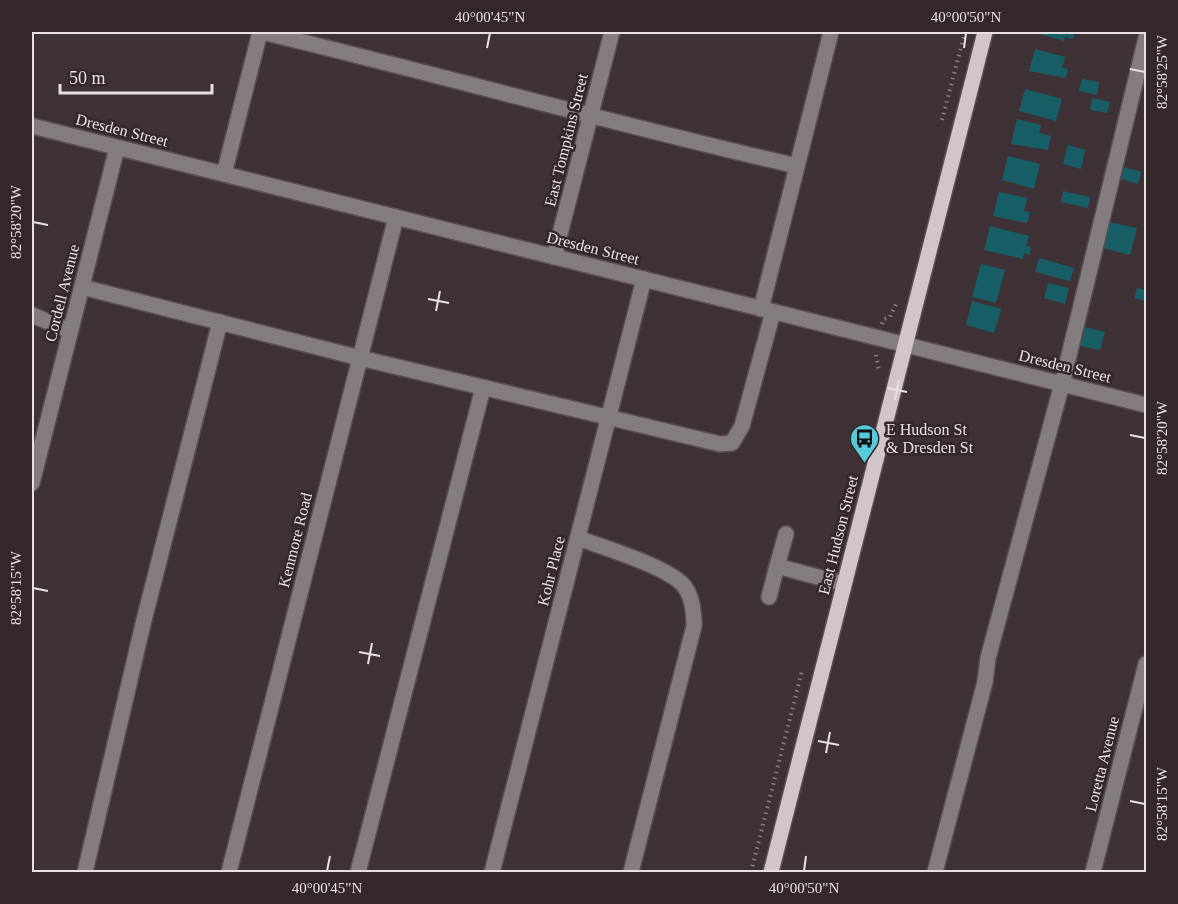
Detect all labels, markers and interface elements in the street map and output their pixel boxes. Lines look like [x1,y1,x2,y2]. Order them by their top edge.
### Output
text: 40°00'45"N [455,9,525,25]
text: 40°00'50"N [931,9,1001,25]
text: 82°58'25"W [1154,34,1170,109]
scale bar [60,57,212,95]
text: 50 m [69,68,106,88]
street label: East Tompkins Street [541,71,592,208]
street label: Dresden Street [74,110,171,150]
text: 82°58'20"W [8,184,24,259]
street label: Dresden Street [545,228,642,268]
street label: Cordell Avenue [42,243,82,343]
street label: Dresden Street [1017,346,1114,386]
text: 82°58'20"W [1154,400,1170,475]
place label: E Hudson St & Dresden St [886,421,974,456]
bus stop icon: E Hudson St & Dresden St [849,422,881,464]
street label: East Hudson Street [815,473,861,597]
street label: Kenmore Road [275,491,315,589]
street label: Kohr Place [534,534,568,608]
text: 82°58'15"W [8,550,24,625]
street label: Loretta Avenue [1082,714,1122,814]
text: 82°58'15"W [1154,766,1170,841]
text: 40°00'45"N [292,880,362,896]
text: 40°00'50"N [769,880,839,896]

